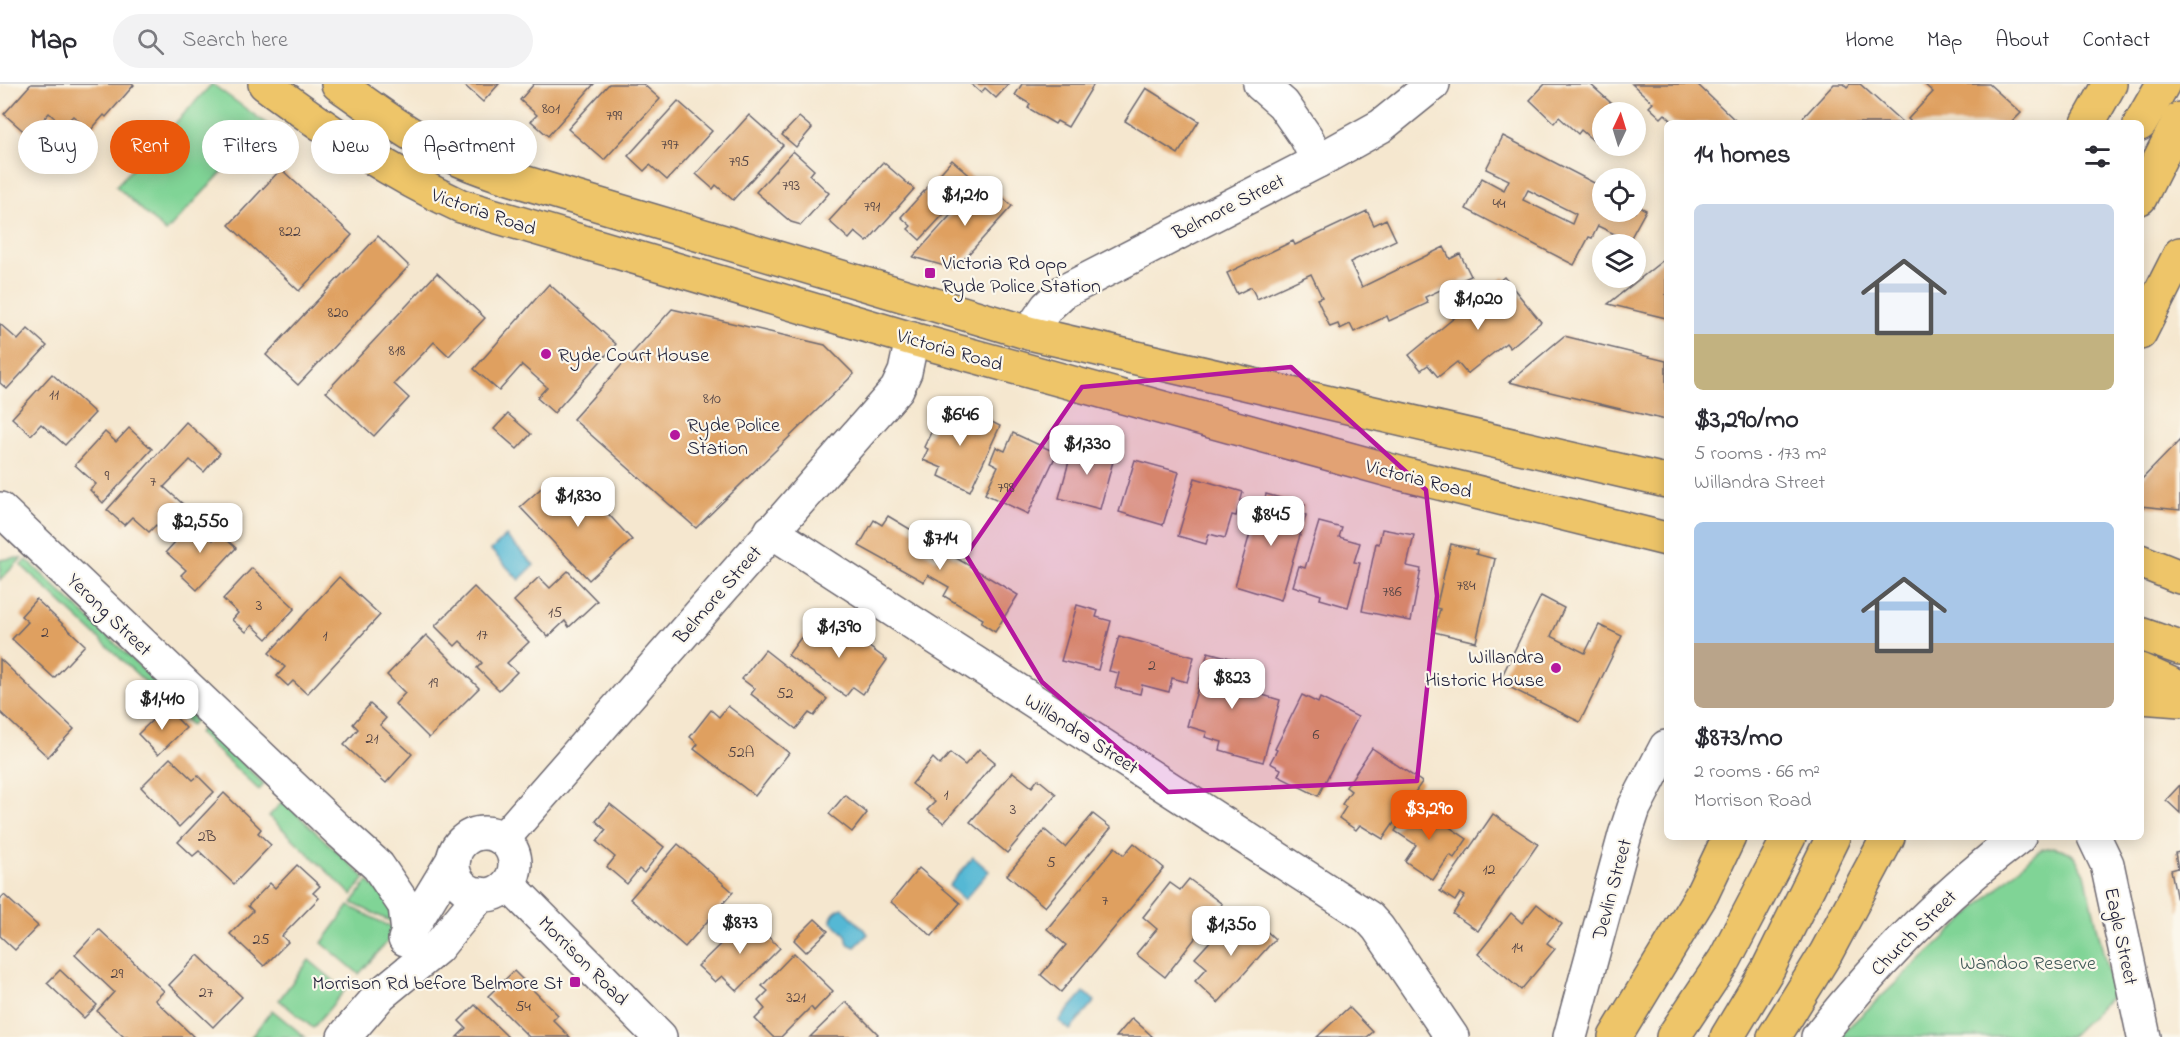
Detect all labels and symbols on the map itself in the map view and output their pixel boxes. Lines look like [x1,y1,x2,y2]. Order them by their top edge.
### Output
house number: 801 [542,97,560,121]
north arrow [1592,102,1646,156]
house number: 799 [606,104,622,128]
house number: 797 [661,133,679,157]
house number: 795 [729,150,749,174]
street label: Belmore Street [1167,167,1290,249]
house number: 793 [782,174,800,198]
pin: $1,210 [916,176,1014,227]
street label: Victoria Road [426,182,539,245]
house number: 44 [1492,192,1506,216]
house number: 791 [864,195,880,219]
house number: 822 [279,220,301,244]
place label: Victoria Rd opp Ryde Police Station [941,250,1101,302]
marker: Victoria Rd opp Ryde Police Station [923,266,937,280]
pin: $1,020 [1429,280,1527,331]
house number: 820 [328,301,349,325]
street label: Victoria Road [892,322,1006,380]
house number: 818 [388,339,406,363]
place label: Ryde Court House [558,342,709,371]
marker: Ryde Court House [539,347,553,361]
house number: 11 [49,383,59,407]
house number: 810 [703,387,721,411]
pin: $646 [924,396,996,447]
place label: Ryde Police Station [687,412,780,464]
pin: $1,330 [1038,425,1136,476]
marker: Ryde Police Station [668,428,682,442]
street label: Victoria Road [1361,453,1475,508]
house number: 9 [105,464,110,488]
house number: 7 [150,470,157,494]
house number: 798 [997,476,1015,500]
pin: $1,830 [529,477,627,528]
pin: $845 [1235,496,1307,547]
pin: $2,550 [151,503,249,554]
pin: $714 [904,520,976,571]
street label: Belmore Street [667,540,770,652]
street label: Yerong Street [58,568,158,665]
house number: 784 [1456,574,1476,598]
house number: 786 [1382,580,1402,604]
house number: 3 [256,594,262,618]
house number: 15 [548,601,562,625]
pin: $1,390 [790,608,888,659]
house number: 2 [41,621,49,645]
house number: 17 [476,623,488,647]
house number: 1 [322,624,328,648]
place label: Willandra Historic House [1425,644,1544,696]
house number: 2 [1148,654,1156,678]
pin: $823 [1196,659,1268,710]
marker: Willandra Historic House [1549,661,1563,675]
house number: 19 [428,671,438,695]
pin: $1,410 [113,680,211,731]
house number: 52 [776,682,794,706]
street label: Willandra Street [1018,687,1144,783]
house number: 6 [1312,723,1320,747]
house number: 21 [365,727,379,751]
house number: 52A [728,741,755,765]
house number: 1 [943,783,949,807]
pin: $3,290 [1380,790,1478,841]
house number: 3 [1010,798,1016,822]
house number: 2B [198,825,217,849]
street label: Devlin Street [1586,836,1641,944]
house number: 5 [1046,851,1056,875]
house number: 12 [1482,858,1496,882]
street label: Church Street [1865,884,1965,984]
street label: Eagle Street [2094,885,2144,988]
house number: 7 [1102,889,1109,913]
pin: $873 [704,904,776,955]
pin: $1,350 [1182,906,1280,957]
street label: Morrison Road [530,910,634,1014]
house number: 25 [252,928,270,952]
house number: 14 [1511,936,1523,960]
park label: Wandoo Reserve [1960,950,2096,979]
house number: 29 [111,962,124,986]
place label: Morrison Rd before Belmore St [312,970,563,999]
marker: Morrison Rd before Belmore St [568,975,582,989]
house number: 27 [199,981,214,1005]
house number: 321 [786,986,806,1010]
house number: 54 [515,995,531,1019]

